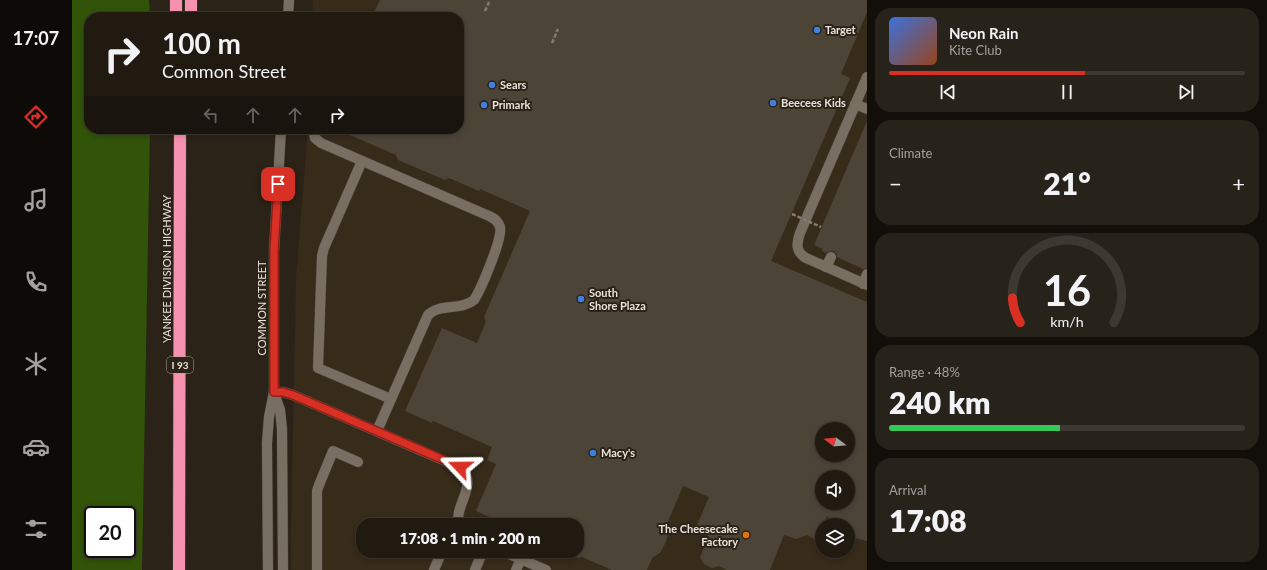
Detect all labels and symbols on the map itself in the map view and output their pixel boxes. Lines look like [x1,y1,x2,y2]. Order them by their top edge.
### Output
place label: Target [825,23,857,36]
marker: Target [812,25,822,35]
place label: Sears [500,78,527,91]
marker: Sears [487,80,497,90]
place label: Beecees Kids [781,96,846,109]
place label: Primark [492,98,531,111]
marker: Beecees Kids [768,98,778,108]
marker: Primark [479,100,489,110]
pin [261,167,295,201]
street label: YANKEE DIVISION HIGHWAY [160,195,173,343]
street label: COMMON STREET [255,260,268,356]
place label: South Shore Plaza [589,286,646,312]
marker: South Shore Plaza [576,294,586,304]
road number: I 93 [167,357,193,373]
north arrow [815,422,855,462]
position arrow [439,446,481,488]
place label: Macy's [601,446,635,459]
marker: Macy's [588,448,598,458]
speed limit sign: 20 [84,506,136,558]
place label: The Cheesecake Factory [658,522,738,548]
marker: The Cheesecake Factory [741,530,751,540]

